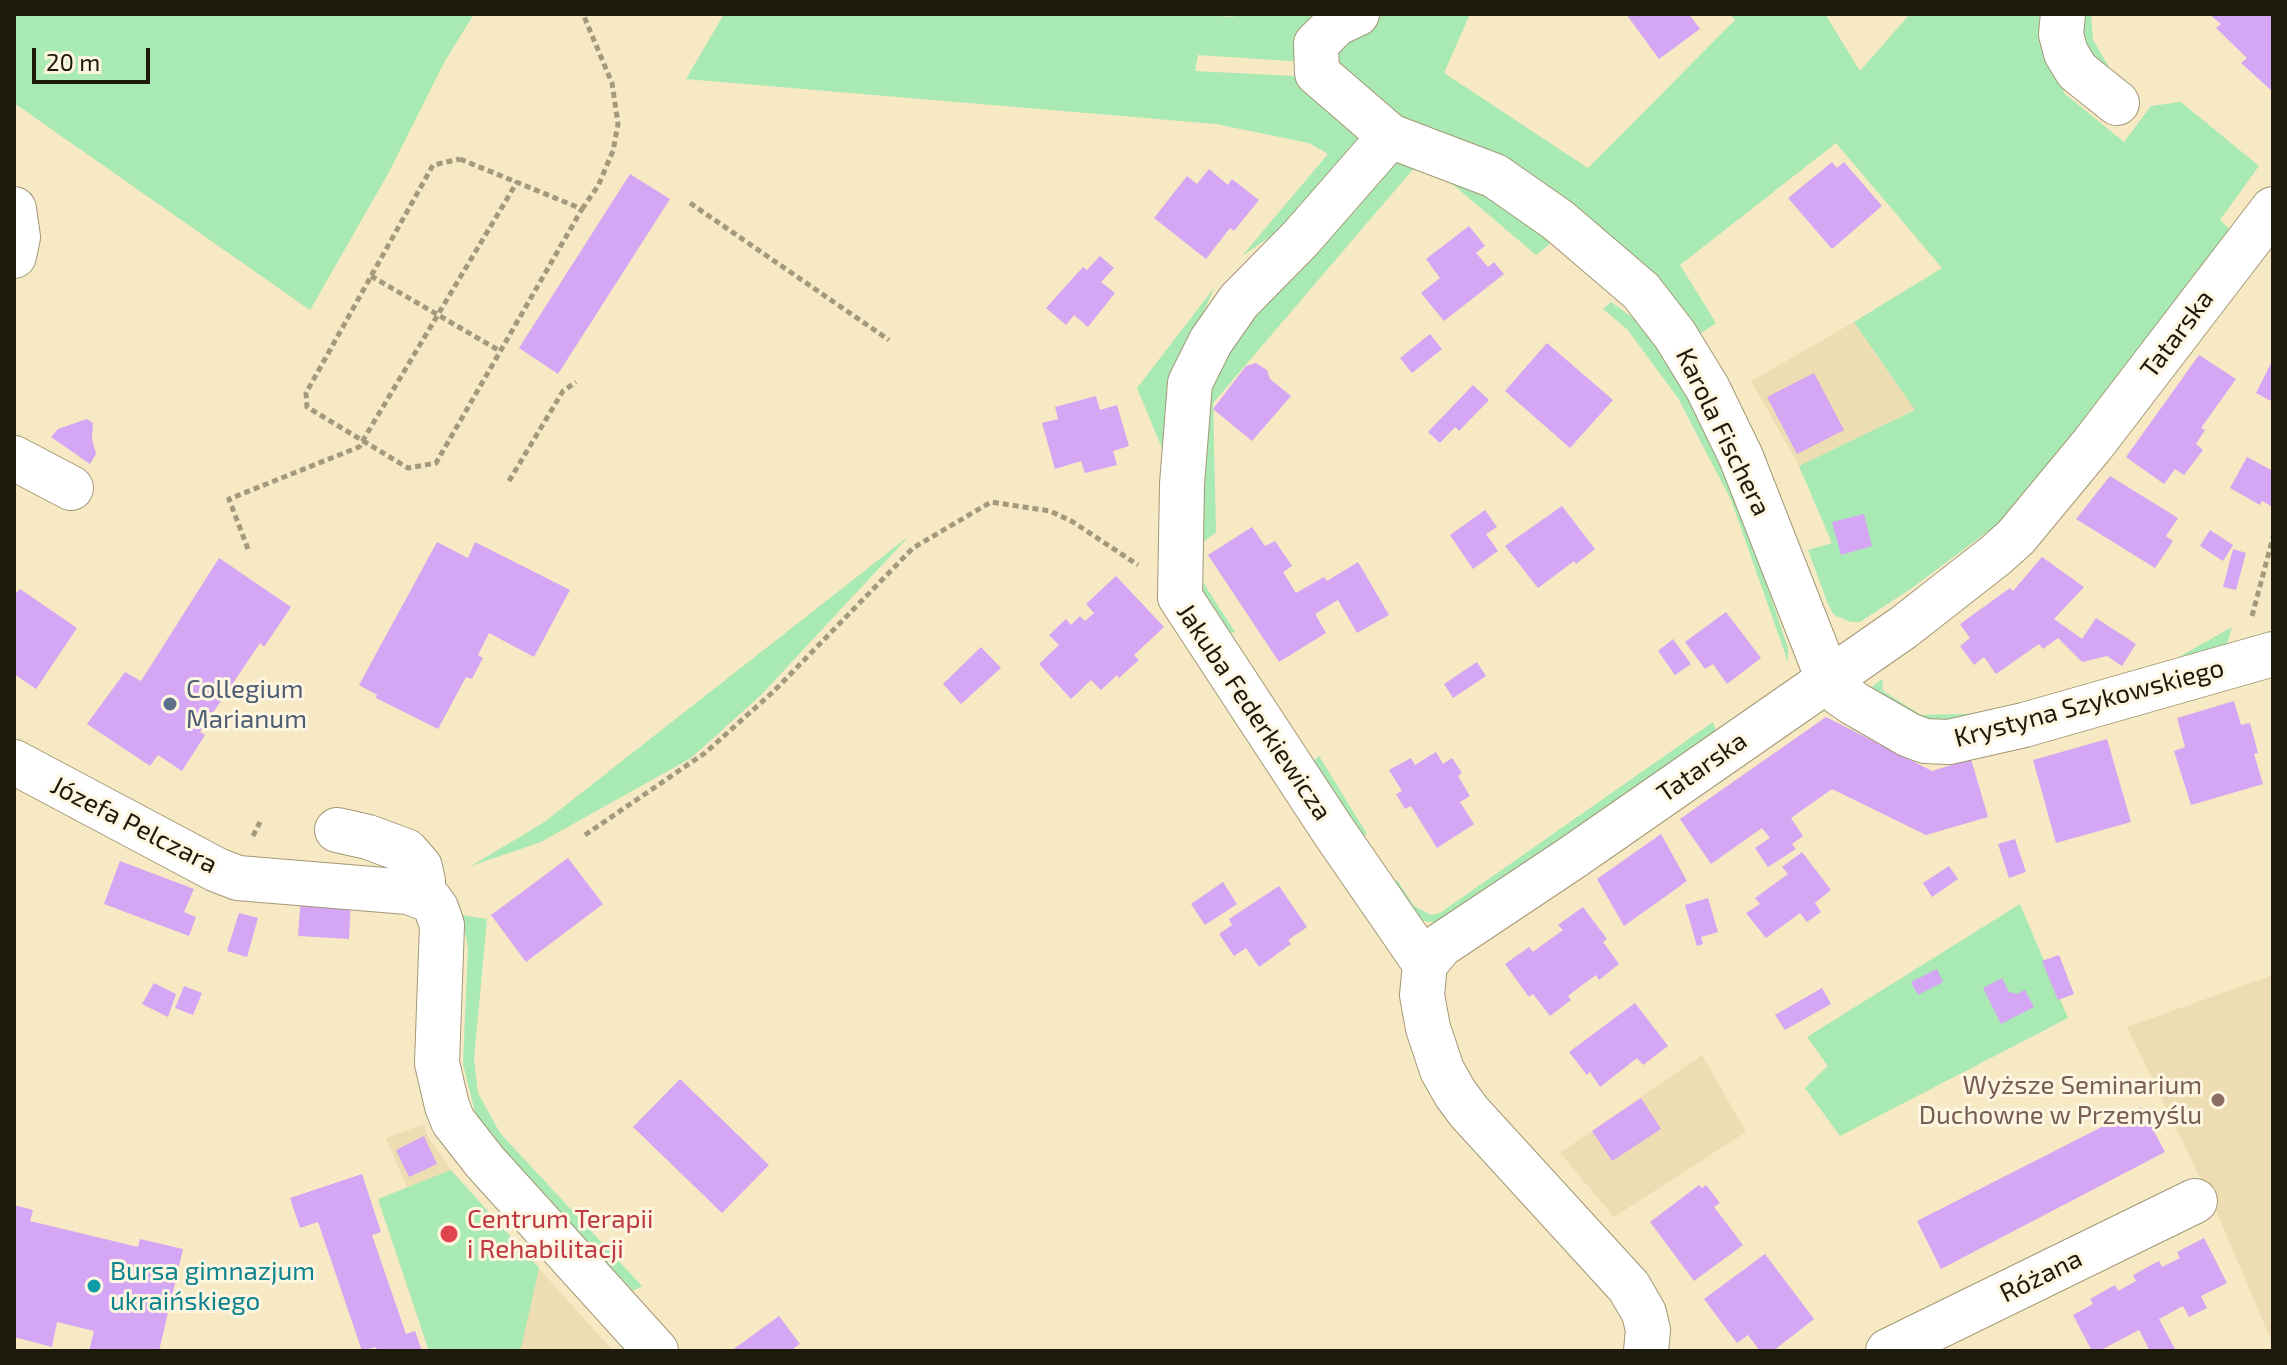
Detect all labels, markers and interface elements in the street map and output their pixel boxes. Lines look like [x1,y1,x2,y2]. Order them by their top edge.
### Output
scale bar [36,32,154,82]
text: 20 m [46,47,100,76]
street label: Tatarska [2134,284,2220,384]
street label: Karola Fischera [1669,343,1777,521]
street label: Jakuba Federkiewicza [1170,598,1338,826]
street label: Krystyna Szykowskiego [1951,652,2227,754]
place label: Collegium Marianum [186,673,307,734]
marker: Collegium Marianum [161,695,179,713]
street label: Tatarska [1651,725,1753,809]
street label: Józefa Pelczara [46,770,222,880]
place label: Wyższe Seminarium Duchowne w Przemyślu [1919,1069,2202,1130]
marker: Wyższe Seminarium Duchowne w Przemyślu [2209,1091,2227,1109]
place label: Centrum Terapii i Rehabilitacji [467,1203,653,1264]
marker: Centrum Terapii i Rehabilitacji [438,1223,460,1245]
street label: Różana [1995,1243,2087,1309]
place label: Bursa gimnazjum ukraińskiego [110,1255,315,1316]
marker: Bursa gimnazjum ukraińskiego [85,1277,103,1295]

